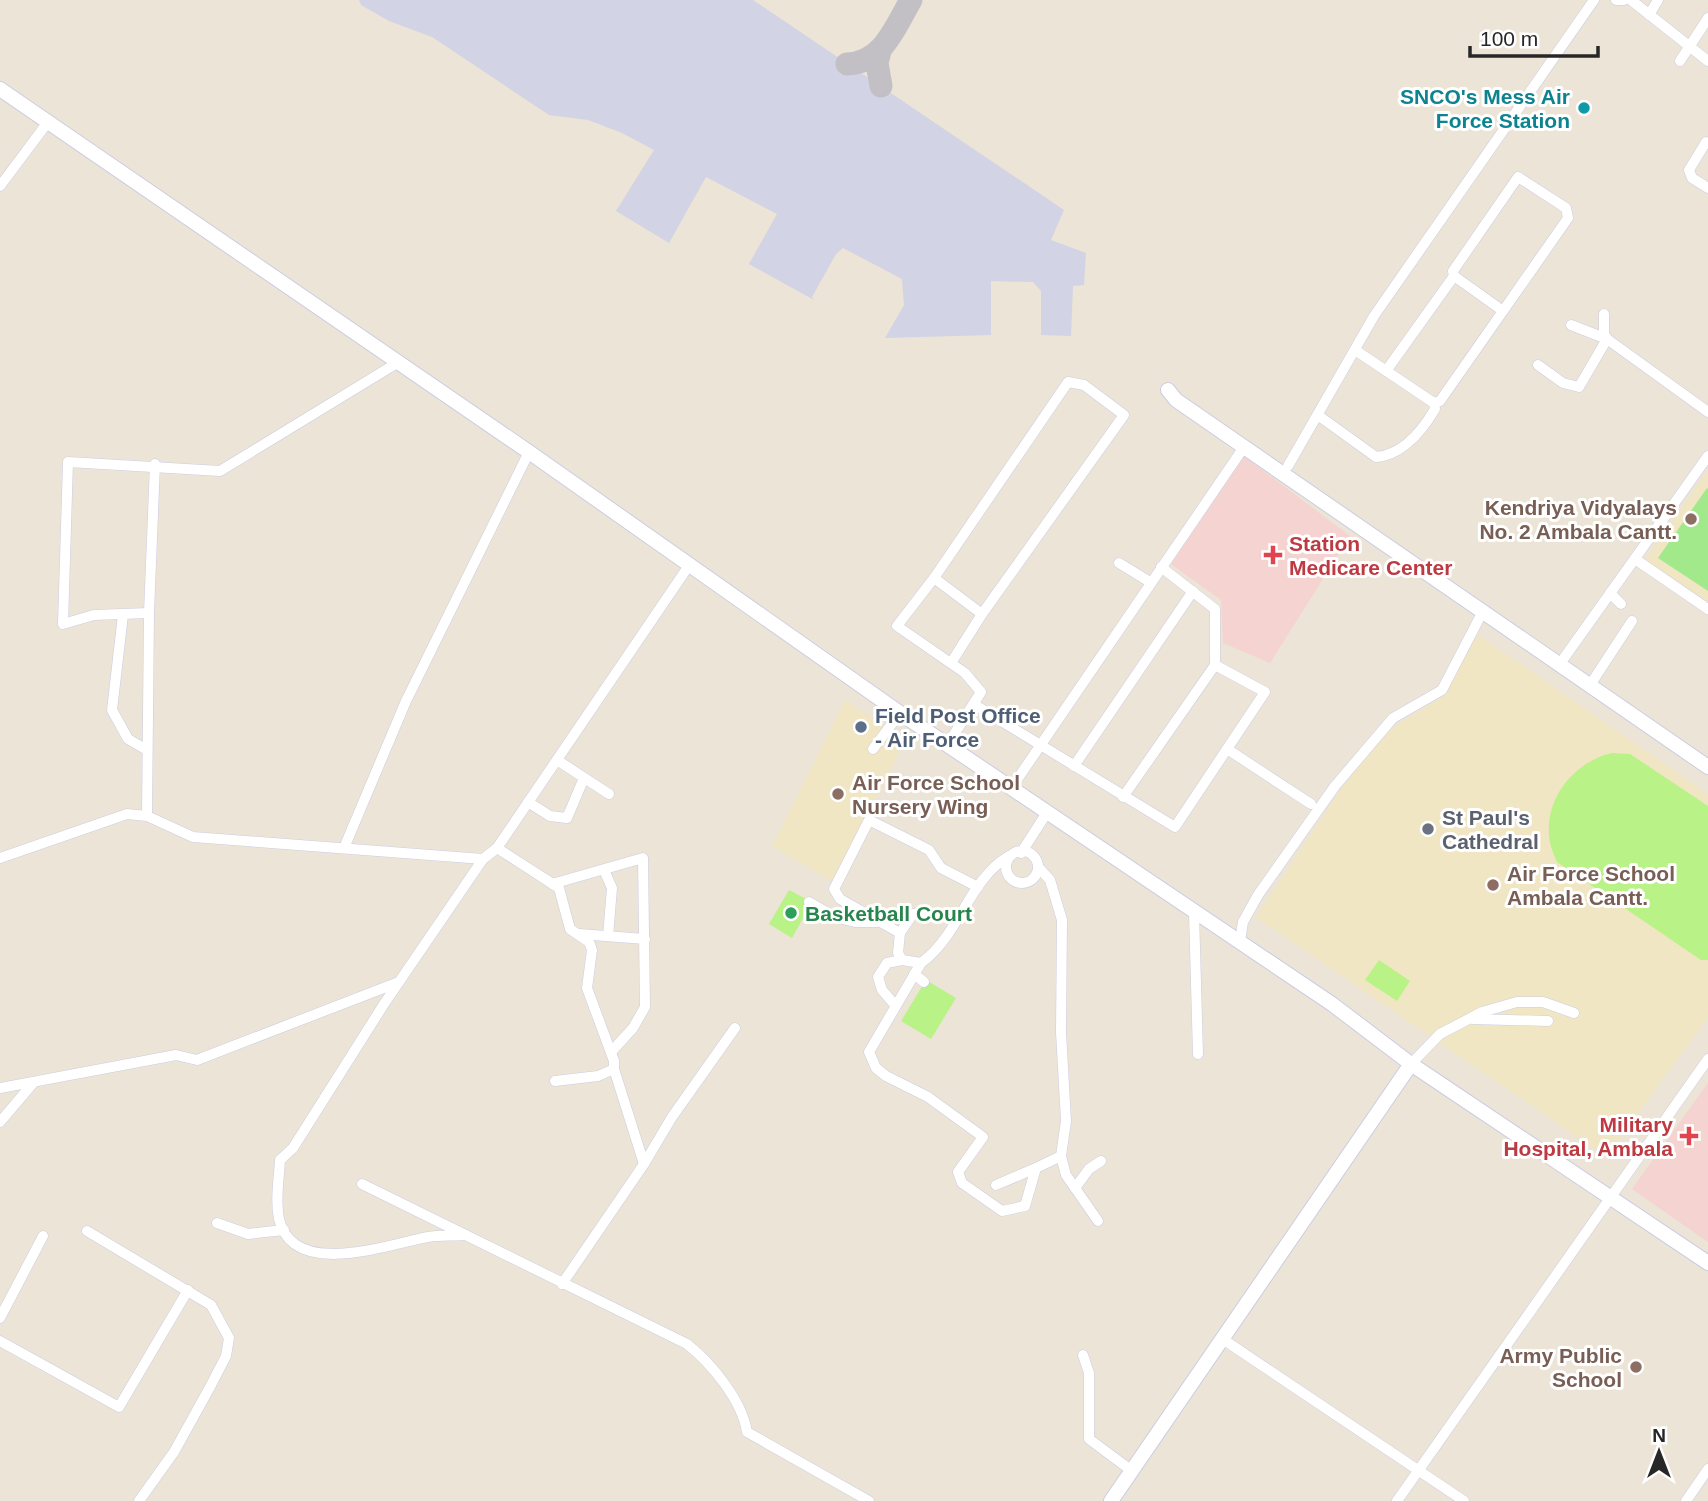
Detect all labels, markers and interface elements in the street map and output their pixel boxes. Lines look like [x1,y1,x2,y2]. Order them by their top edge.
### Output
scale bar [1470,14,1598,58]
text: 100 m [1480,27,1538,50]
place label: SNCO's Mess Air Force Station [1400,85,1570,132]
marker: SNCO's Mess Air Force Station [1576,100,1592,116]
place label: Kendriya Vidyalays No. 2 Ambala Cantt. [1479,496,1677,543]
marker: Kendriya Vidyalays No. 2 Ambala Cantt. [1683,511,1699,527]
place label: Station Medicare Center [1289,532,1452,579]
marker: Station Medicare Center [1263,545,1283,565]
place label: Field Post Office - Air Force [875,704,1041,751]
marker: Field Post Office - Air Force [853,719,869,735]
place label: Air Force School Nursery Wing [852,771,1020,818]
marker: Air Force School Nursery Wing [830,786,846,802]
place label: St Paul's Cathedral [1442,806,1539,853]
marker: St Paul's Cathedral [1420,821,1436,837]
place label: Air Force School Ambala Cantt. [1507,862,1675,909]
marker: Air Force School Ambala Cantt. [1485,877,1501,893]
place label: Basketball Court [805,902,972,925]
marker: Basketball Court [783,905,799,921]
place label: Military Hospital, Ambala [1503,1113,1673,1160]
marker: Military Hospital, Ambala [1679,1126,1699,1146]
place label: Army Public School [1499,1344,1622,1391]
marker: Army Public School [1628,1359,1644,1375]
north arrow [1624,1417,1694,1487]
text: N [1652,1425,1666,1446]

